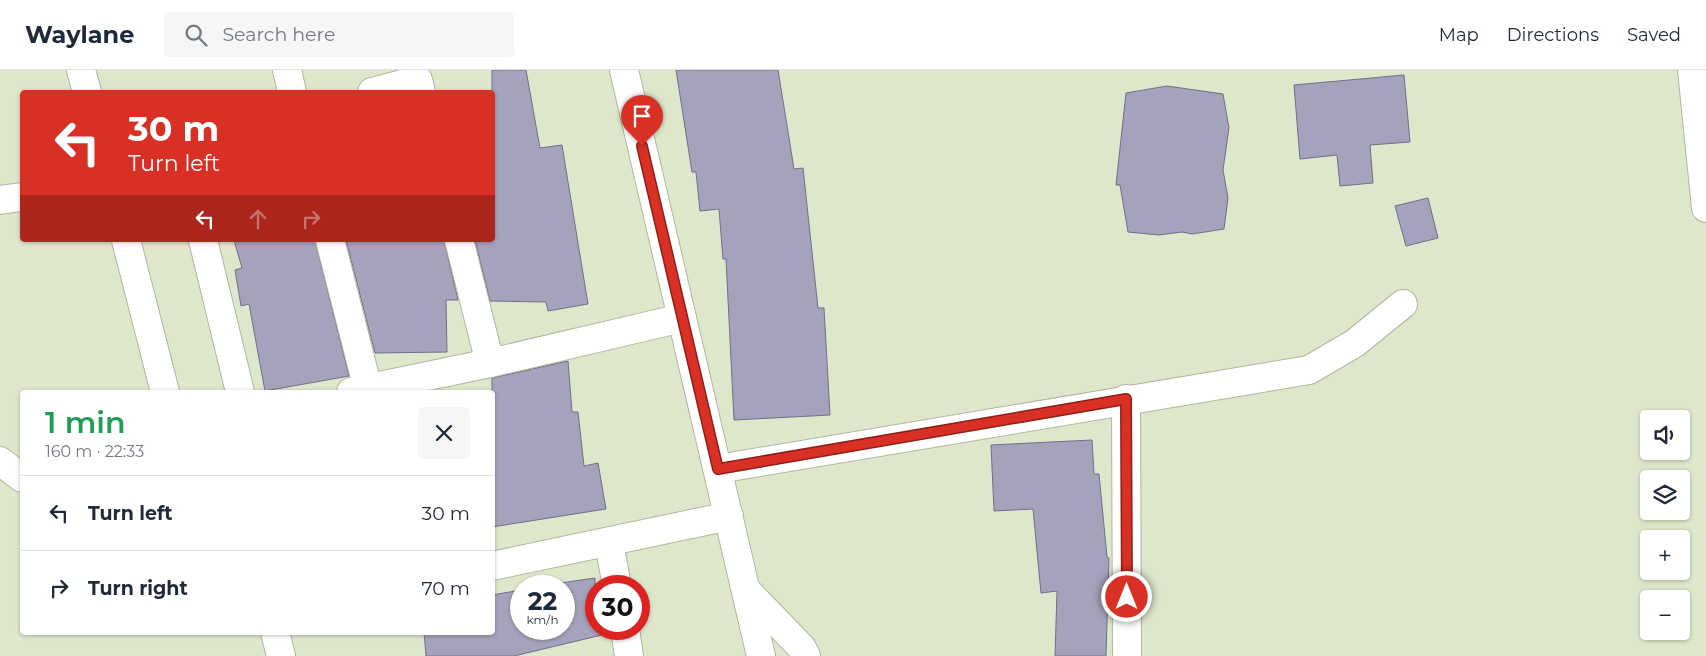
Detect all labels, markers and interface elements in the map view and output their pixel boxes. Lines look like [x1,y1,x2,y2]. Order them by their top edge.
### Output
search box [164,12,514,57]
text: Waylane [25,20,134,49]
icon: search [182,21,210,49]
text: Search here [222,23,335,46]
text: Map [1439,24,1479,46]
text: Directions [1507,24,1599,46]
text: Saved [1627,24,1681,46]
pin [621,95,663,146]
icon: arrive [628,102,656,130]
text: 30 m [128,107,219,150]
icon: left [45,110,110,175]
text: Turn left [128,150,220,177]
icon: left [191,205,219,233]
icon: ahead [244,205,272,233]
icon: right [297,205,325,233]
text: 1 min [45,404,126,441]
button: close [418,407,470,459]
map controls [1640,410,1690,640]
button: sound [1640,410,1690,460]
text: 160 m · 22:33 [45,442,144,461]
button: layers [1640,470,1690,520]
icon: left [45,499,73,527]
text: Turn left [88,502,173,525]
text: 30 m [422,502,470,525]
button: + [1640,530,1690,580]
position arrow [1100,570,1152,622]
icon: right [45,574,73,602]
speed limit sign: 30 [585,575,650,640]
text: Turn right [88,577,188,600]
text: 70 m [421,577,470,600]
text: 22 [528,586,557,616]
button: − [1640,590,1690,640]
text: km/h [526,612,559,627]

